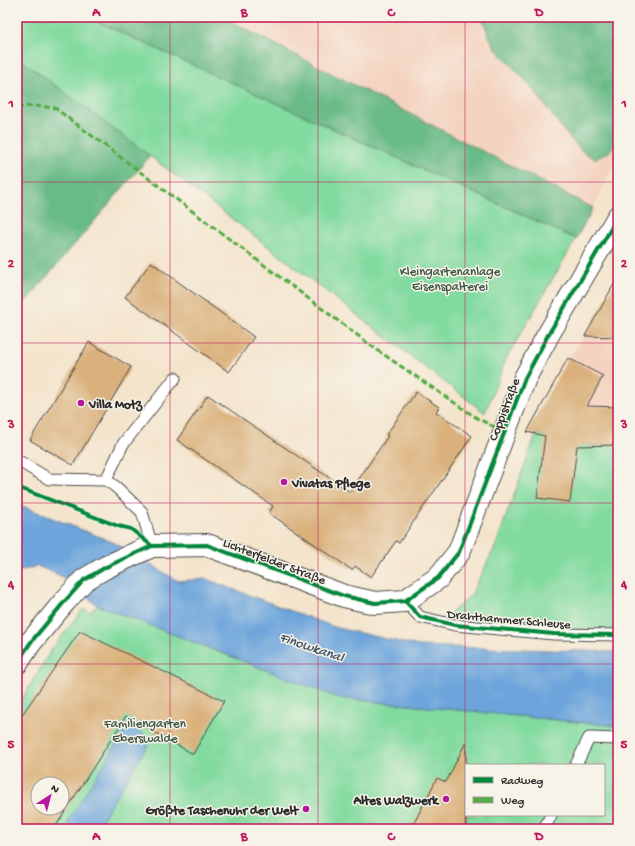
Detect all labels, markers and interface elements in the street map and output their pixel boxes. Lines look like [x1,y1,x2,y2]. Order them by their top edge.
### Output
text: A [91,6,101,21]
text: B [240,6,249,21]
text: C [386,6,396,21]
text: D [534,6,544,21]
text: 1 [7,97,14,112]
text: 1 [620,97,627,112]
text: 2 [8,257,15,272]
text: 2 [621,257,628,272]
park label: Kleingartenanlage Eisenspalterei [400,265,501,295]
street label: Coppistraße [487,376,524,443]
marker: Villa Motz [76,398,86,408]
place label: Villa Motz [88,398,143,413]
text: 3 [7,418,15,433]
text: 3 [620,418,628,433]
place label: Vivatas Pflege [291,476,372,492]
marker: Vivatas Pflege [279,477,289,487]
street label: Lichterfelder Straße [221,536,328,589]
text: 4 [7,578,15,593]
text: 4 [620,578,628,593]
street label: Drahthammer Schleuse [445,608,572,633]
water label: Finowkanal [277,630,346,668]
park label: Familiengarten Eberswalde [103,717,187,747]
text: 5 [8,738,15,753]
text: 5 [621,738,628,753]
legend [465,764,605,816]
text: Radweg [501,775,543,789]
north arrow [30,776,70,816]
text: N [48,783,61,796]
place label: Altes Walzwerk [353,794,440,809]
marker: Altes Walzwerk [441,794,451,804]
text: Weg [501,795,524,809]
place label: Größte Taschenuhr der Welt [145,804,300,819]
marker: Größte Taschenuhr der Welt [301,804,311,814]
text: A [91,830,101,845]
text: B [240,830,249,845]
text: C [386,830,396,845]
text: D [534,830,544,845]

